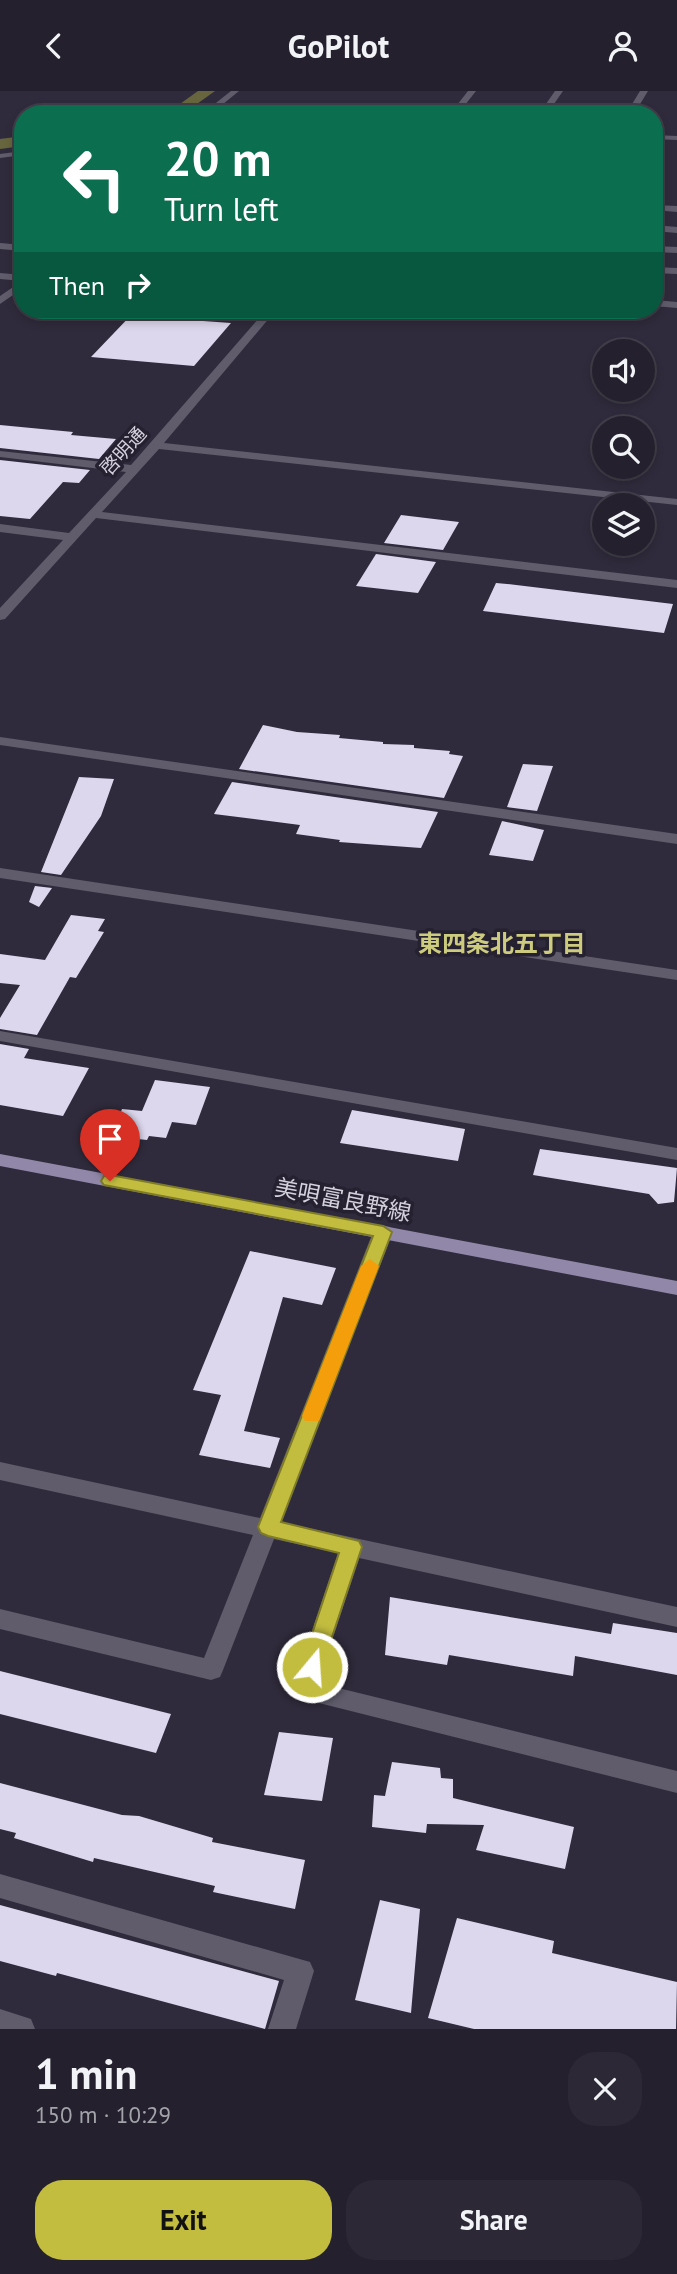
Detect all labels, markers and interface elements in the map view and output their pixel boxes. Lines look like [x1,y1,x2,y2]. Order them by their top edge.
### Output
text: GoPilot [288,25,389,67]
icon: back [35,27,73,65]
icon: person [604,27,642,65]
text: 20 m [164,126,271,190]
icon: left [49,133,140,224]
text: Turn left [164,188,279,230]
icon: right [119,266,157,304]
text: Then [49,269,105,302]
map controls [592,339,655,556]
button: sound [592,339,655,402]
button: search [592,416,655,479]
street label: 啓明通 [95,422,151,480]
button: layers [592,493,655,556]
district label: 東四条北五丁目 [418,928,586,959]
pin [80,1109,140,1181]
icon: arrive [91,1120,129,1158]
street label: 美唄富良野線 [273,1172,414,1227]
position arrow [275,1630,349,1704]
text: 1 min [35,2046,137,2101]
button: close [568,2052,642,2126]
text: 150 m · 10:29 [35,2100,171,2129]
button: Exit [35,2180,332,2260]
button: Share [346,2180,642,2260]

